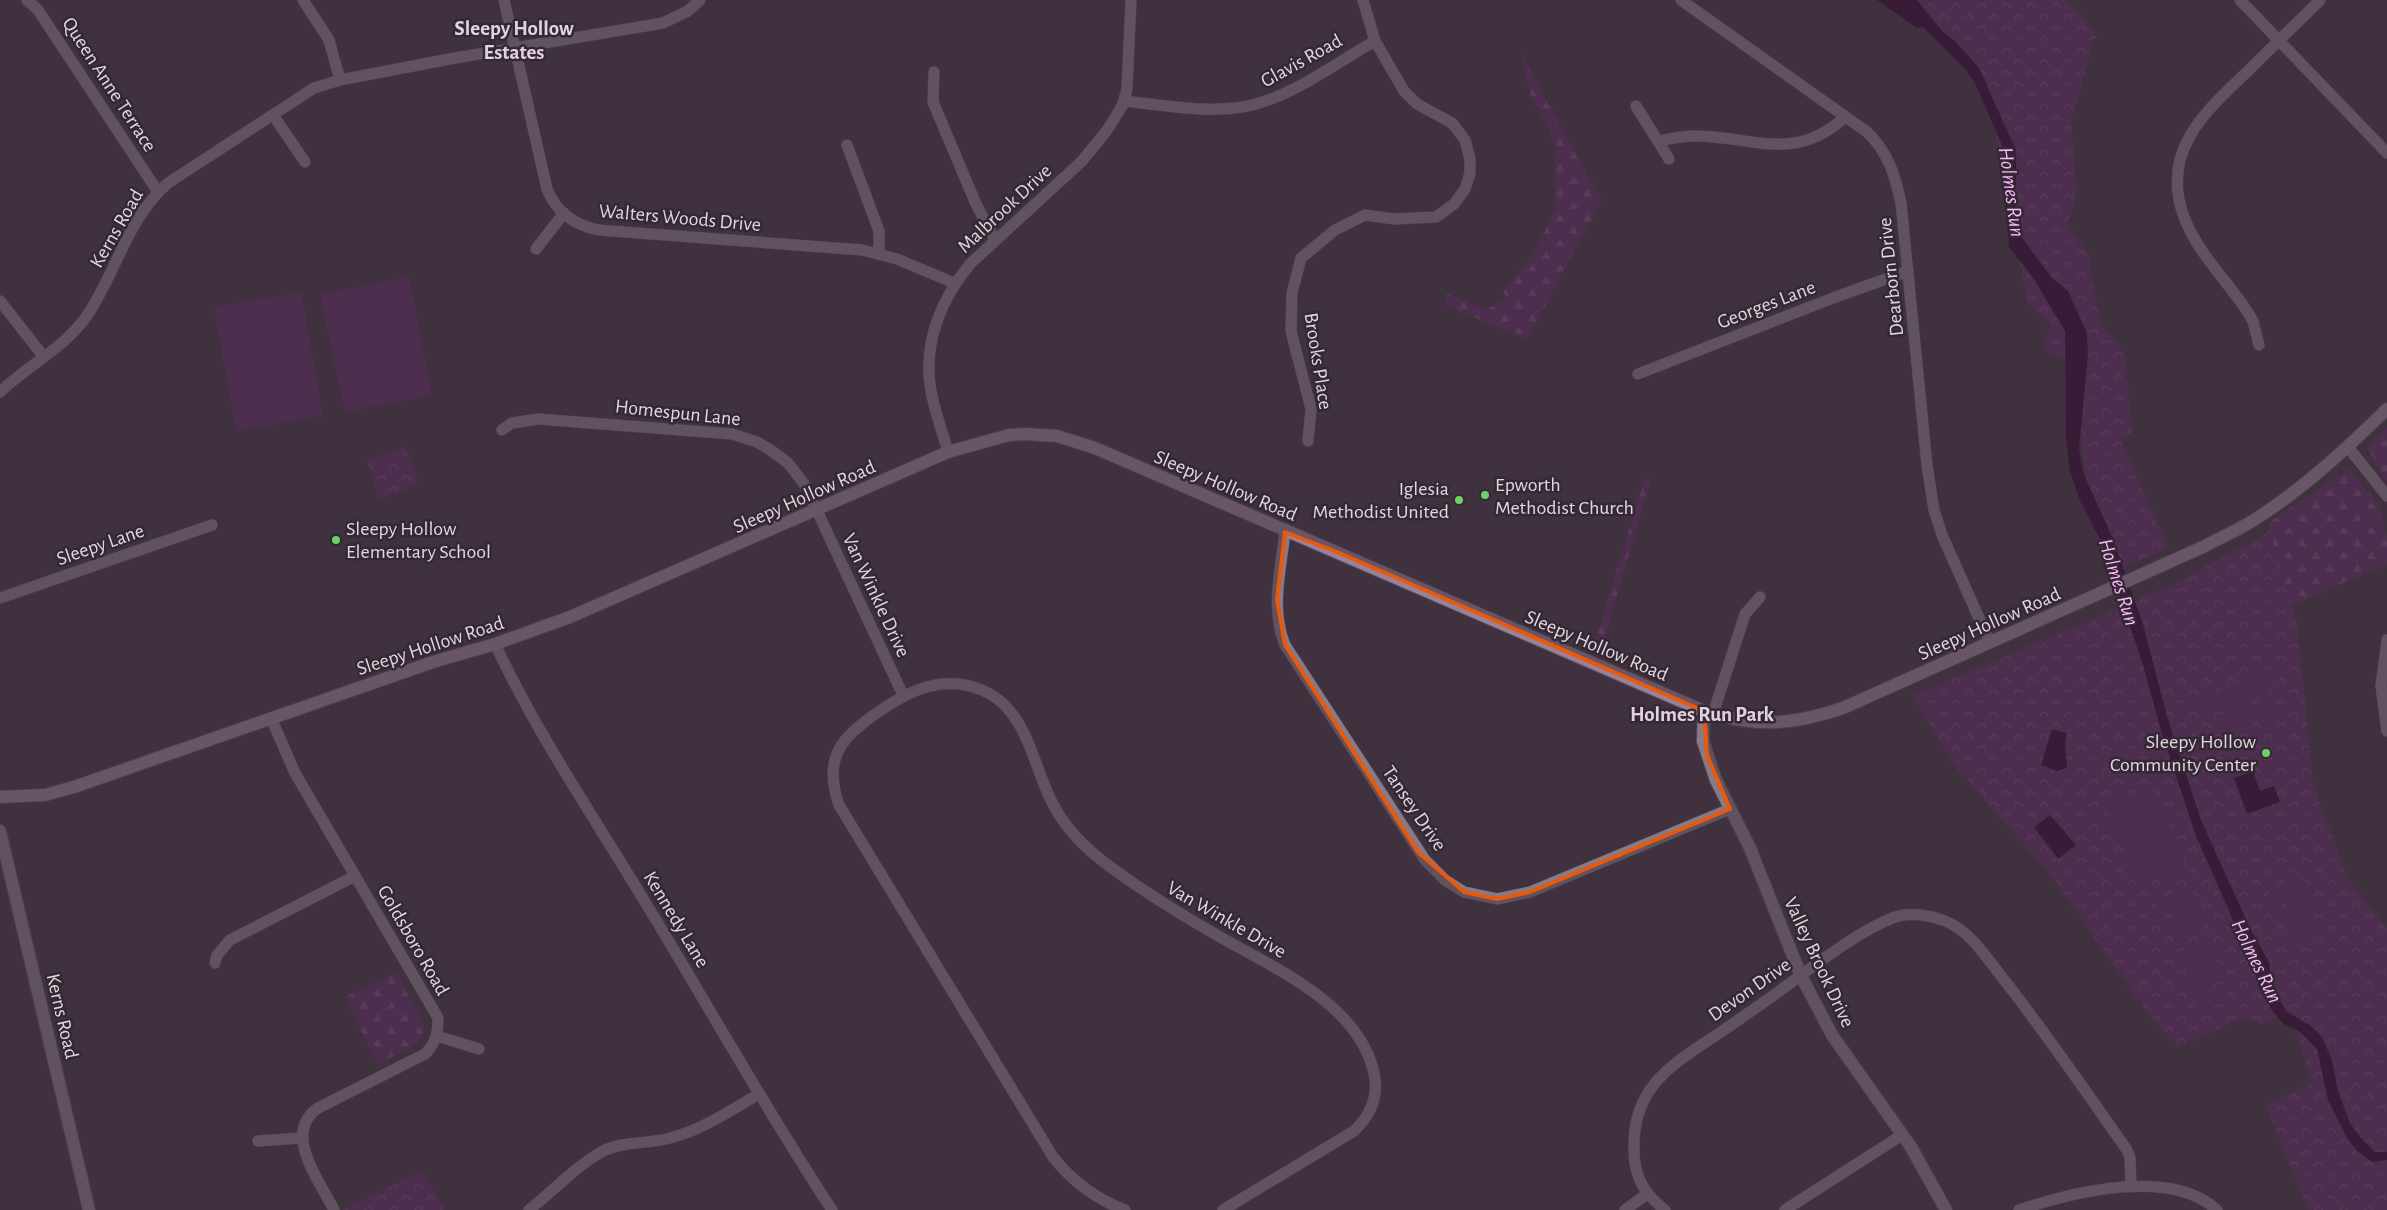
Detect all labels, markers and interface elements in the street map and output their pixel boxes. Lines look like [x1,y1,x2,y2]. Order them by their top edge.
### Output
street label: Queen Anne Terrace [58,14,160,155]
district label: Sleepy Hollow Estates [454,18,574,63]
street label: Glavis Road [1257,30,1345,91]
water label: Holmes Run [1995,146,2028,238]
street label: Malbrook Drive [954,161,1055,257]
street label: Kerns Road [86,186,147,271]
street label: Walters Woods Drive [598,201,762,235]
street label: Dearborn Drive [1875,217,1907,337]
street label: Georges Lane [1714,277,1818,333]
street label: Brooks Place [1300,311,1336,411]
street label: Homespun Lane [614,396,742,430]
street label: Sleepy Hollow Road [1151,447,1300,525]
street label: Sleepy Hollow Road [730,457,879,537]
place label: Epworth Methodist Church [1495,475,1634,518]
place label: Iglesia Methodist United [1313,479,1449,522]
marker: Epworth Methodist Church [1479,489,1491,501]
marker: Iglesia Methodist United [1453,494,1465,506]
place label: Sleepy Hollow Elementary School [346,519,491,562]
street label: Sleepy Lane [54,521,147,569]
street label: Van Winkle Drive [839,530,913,660]
marker: Sleepy Hollow Elementary School [330,534,342,546]
water label: Holmes Run [2095,536,2142,628]
street label: Sleepy Hollow Road [1915,584,2064,664]
street label: Sleepy Hollow Road [1522,607,1671,685]
street label: Sleepy Hollow Road [354,613,506,679]
district label: Holmes Run Park [1630,704,1775,725]
place label: Sleepy Hollow Community Center [2110,732,2257,775]
marker: Sleepy Hollow Community Center [2260,747,2272,759]
street label: Tansey Drive [1379,762,1450,855]
street label: Kennedy Lane [640,868,713,971]
street label: Van Winkle Drive [1163,878,1290,962]
street label: Goldsboro Road [374,882,453,999]
street label: Valley Brook Drive [1780,894,1858,1031]
water label: Holmes Run [2227,916,2286,1006]
street label: Devon Drive [1705,954,1794,1025]
street label: Kerns Road [43,972,82,1061]

